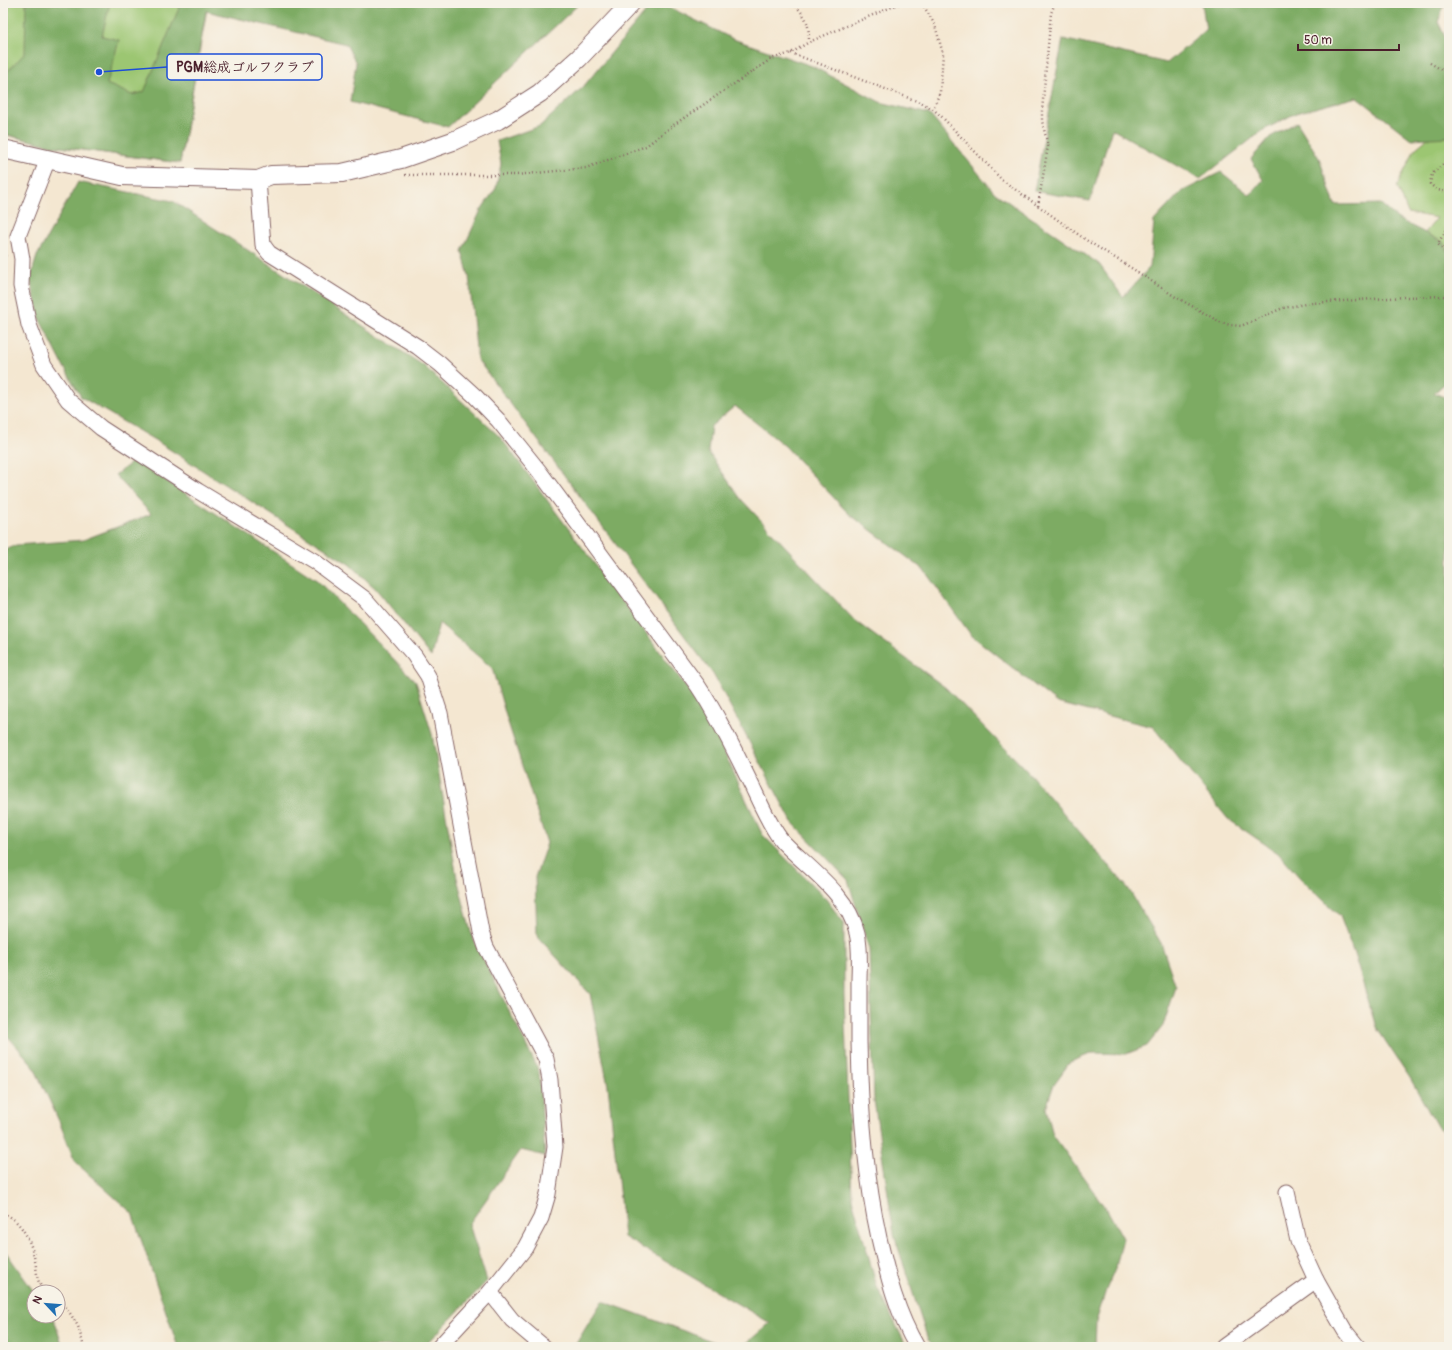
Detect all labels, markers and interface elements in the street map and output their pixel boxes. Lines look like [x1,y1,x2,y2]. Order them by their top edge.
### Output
scale bar [1298,26,1399,52]
text: 50 m [1304,33,1332,48]
callout: PGM総成ゴルフクラブ [167,54,322,80]
text: PGM総成ゴルフクラブ [176,59,314,76]
north arrow [26,1284,66,1324]
text: N [30,1293,45,1306]

